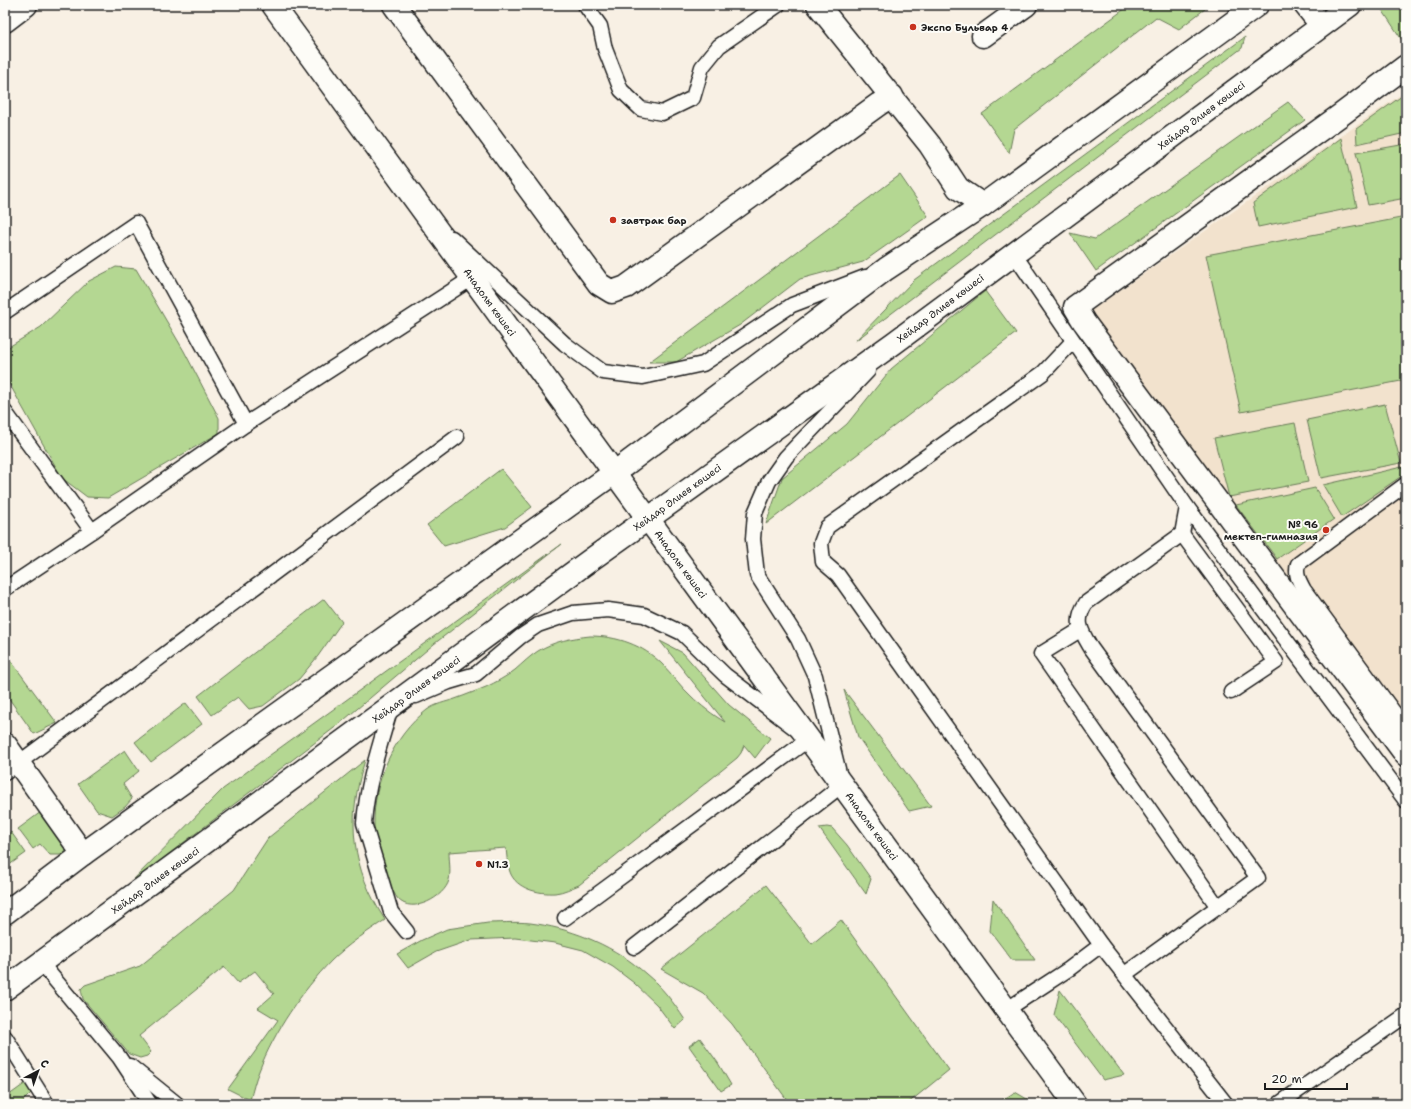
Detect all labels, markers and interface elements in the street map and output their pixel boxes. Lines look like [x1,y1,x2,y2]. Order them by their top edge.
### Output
place label: Экспо Бульвар 4 [921,21,1008,34]
marker: Экспо Бульвар 4 [908,22,918,32]
street label: Хейдар Әлиев көшесі [1155,78,1248,152]
place label: завтрак бар [621,214,687,227]
marker: завтрак бар [608,215,618,225]
street label: Анадолы көшесі [461,266,519,339]
street label: Хейдар Әлиев көшесі [894,271,987,345]
street label: Хейдар Әлиев көшесі [631,461,724,534]
place label: № 96 мектеп-гимназия [1224,518,1318,543]
marker: № 96 мектеп-гимназия [1321,525,1331,535]
street label: Анадолы көшесі [652,528,710,601]
street label: Хейдар Әлиев көшесі [370,653,463,726]
street label: Анадолы көшесі [843,790,901,863]
street label: Хейдар Әлиев көшесі [109,844,202,917]
place label: N1.3 [487,858,508,871]
marker: N1.3 [474,859,484,869]
north arrow [18,1051,58,1091]
text: С [37,1056,52,1072]
scale bar [1265,1065,1347,1091]
text: 20 m [1271,1071,1302,1087]

